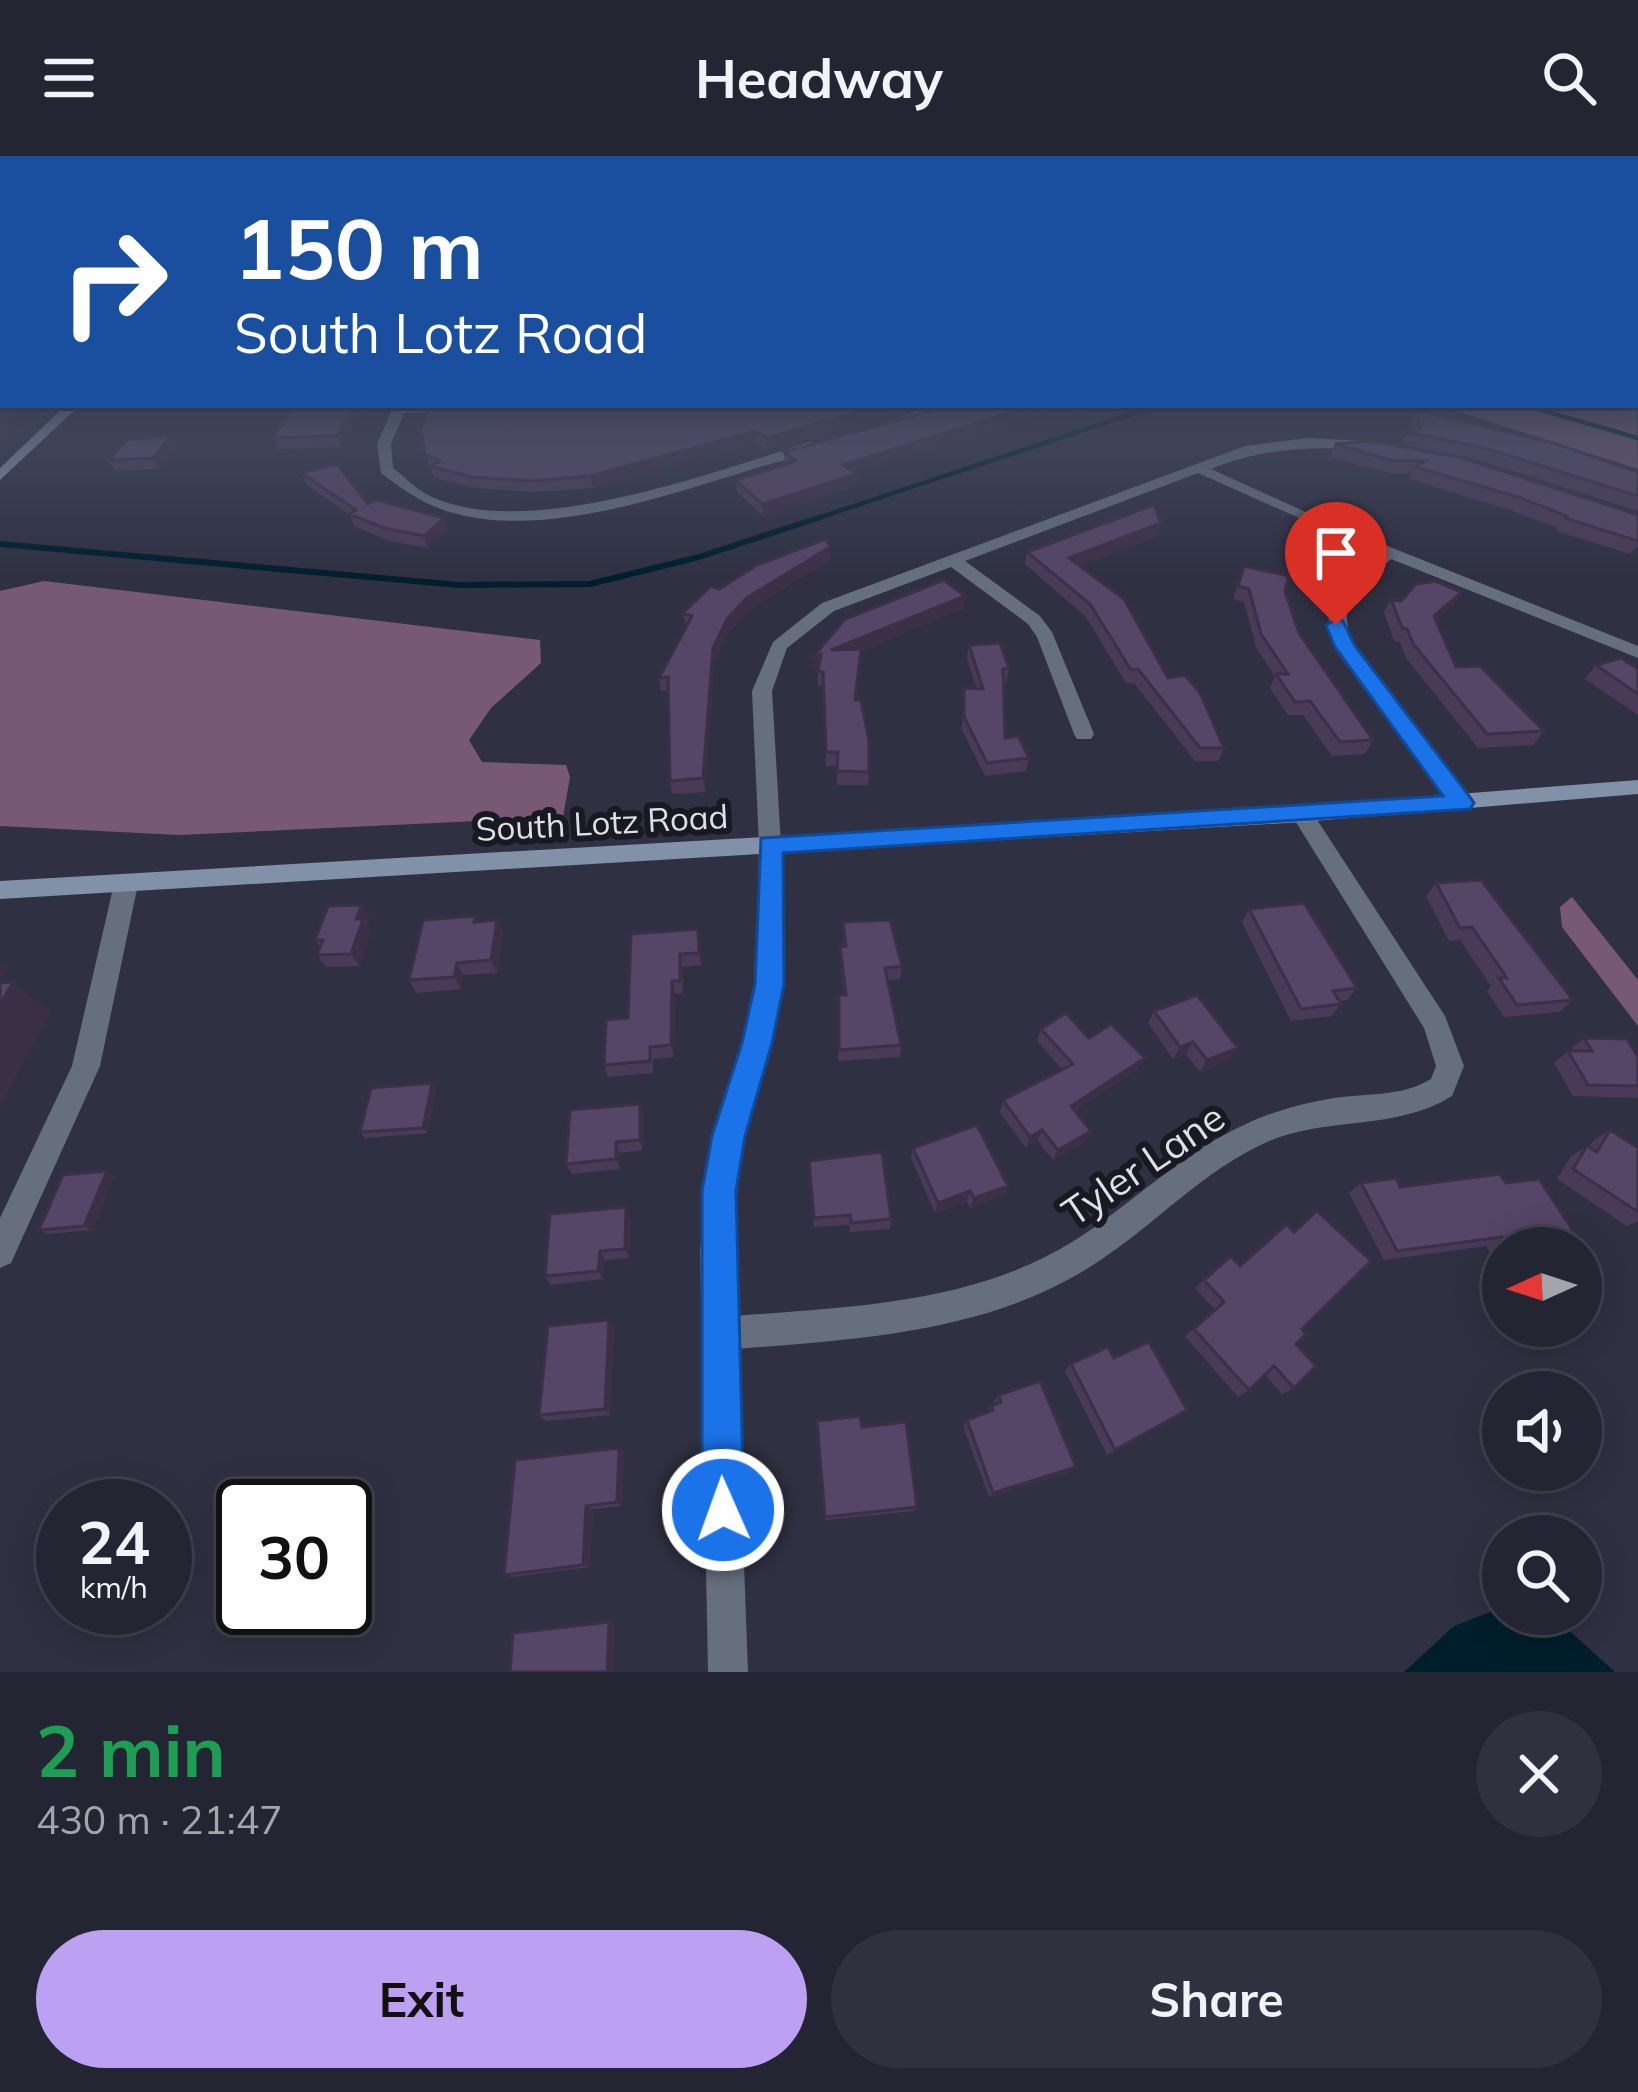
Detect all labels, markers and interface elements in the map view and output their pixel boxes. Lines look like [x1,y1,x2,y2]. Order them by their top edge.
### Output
text: Headway [695,44,943,112]
icon: menu [36,45,102,111]
icon: search [1536,45,1602,111]
text: 150 m [234,195,484,300]
icon: right [36,204,192,360]
text: South Lotz Road [234,299,647,367]
pin [1285,502,1387,625]
icon: arrive [1303,520,1369,586]
street label: South Lotz Road [475,795,729,849]
street label: Tyler Lane [1053,1092,1233,1236]
north arrow [1482,1227,1602,1347]
map controls [1482,1227,1602,1635]
button: sound [1482,1371,1602,1491]
position arrow [660,1447,786,1573]
speed limit sign: 30 [216,1479,372,1635]
text: 24 [78,1504,150,1579]
button: search [1482,1515,1602,1635]
text: km/h [80,1568,148,1606]
text: 2 min [36,1705,226,1795]
button: close [1476,1711,1602,1837]
text: 430 m · 21:47 [36,1795,282,1844]
button: Exit [36,1930,807,2068]
button: Share [831,1930,1602,2068]

